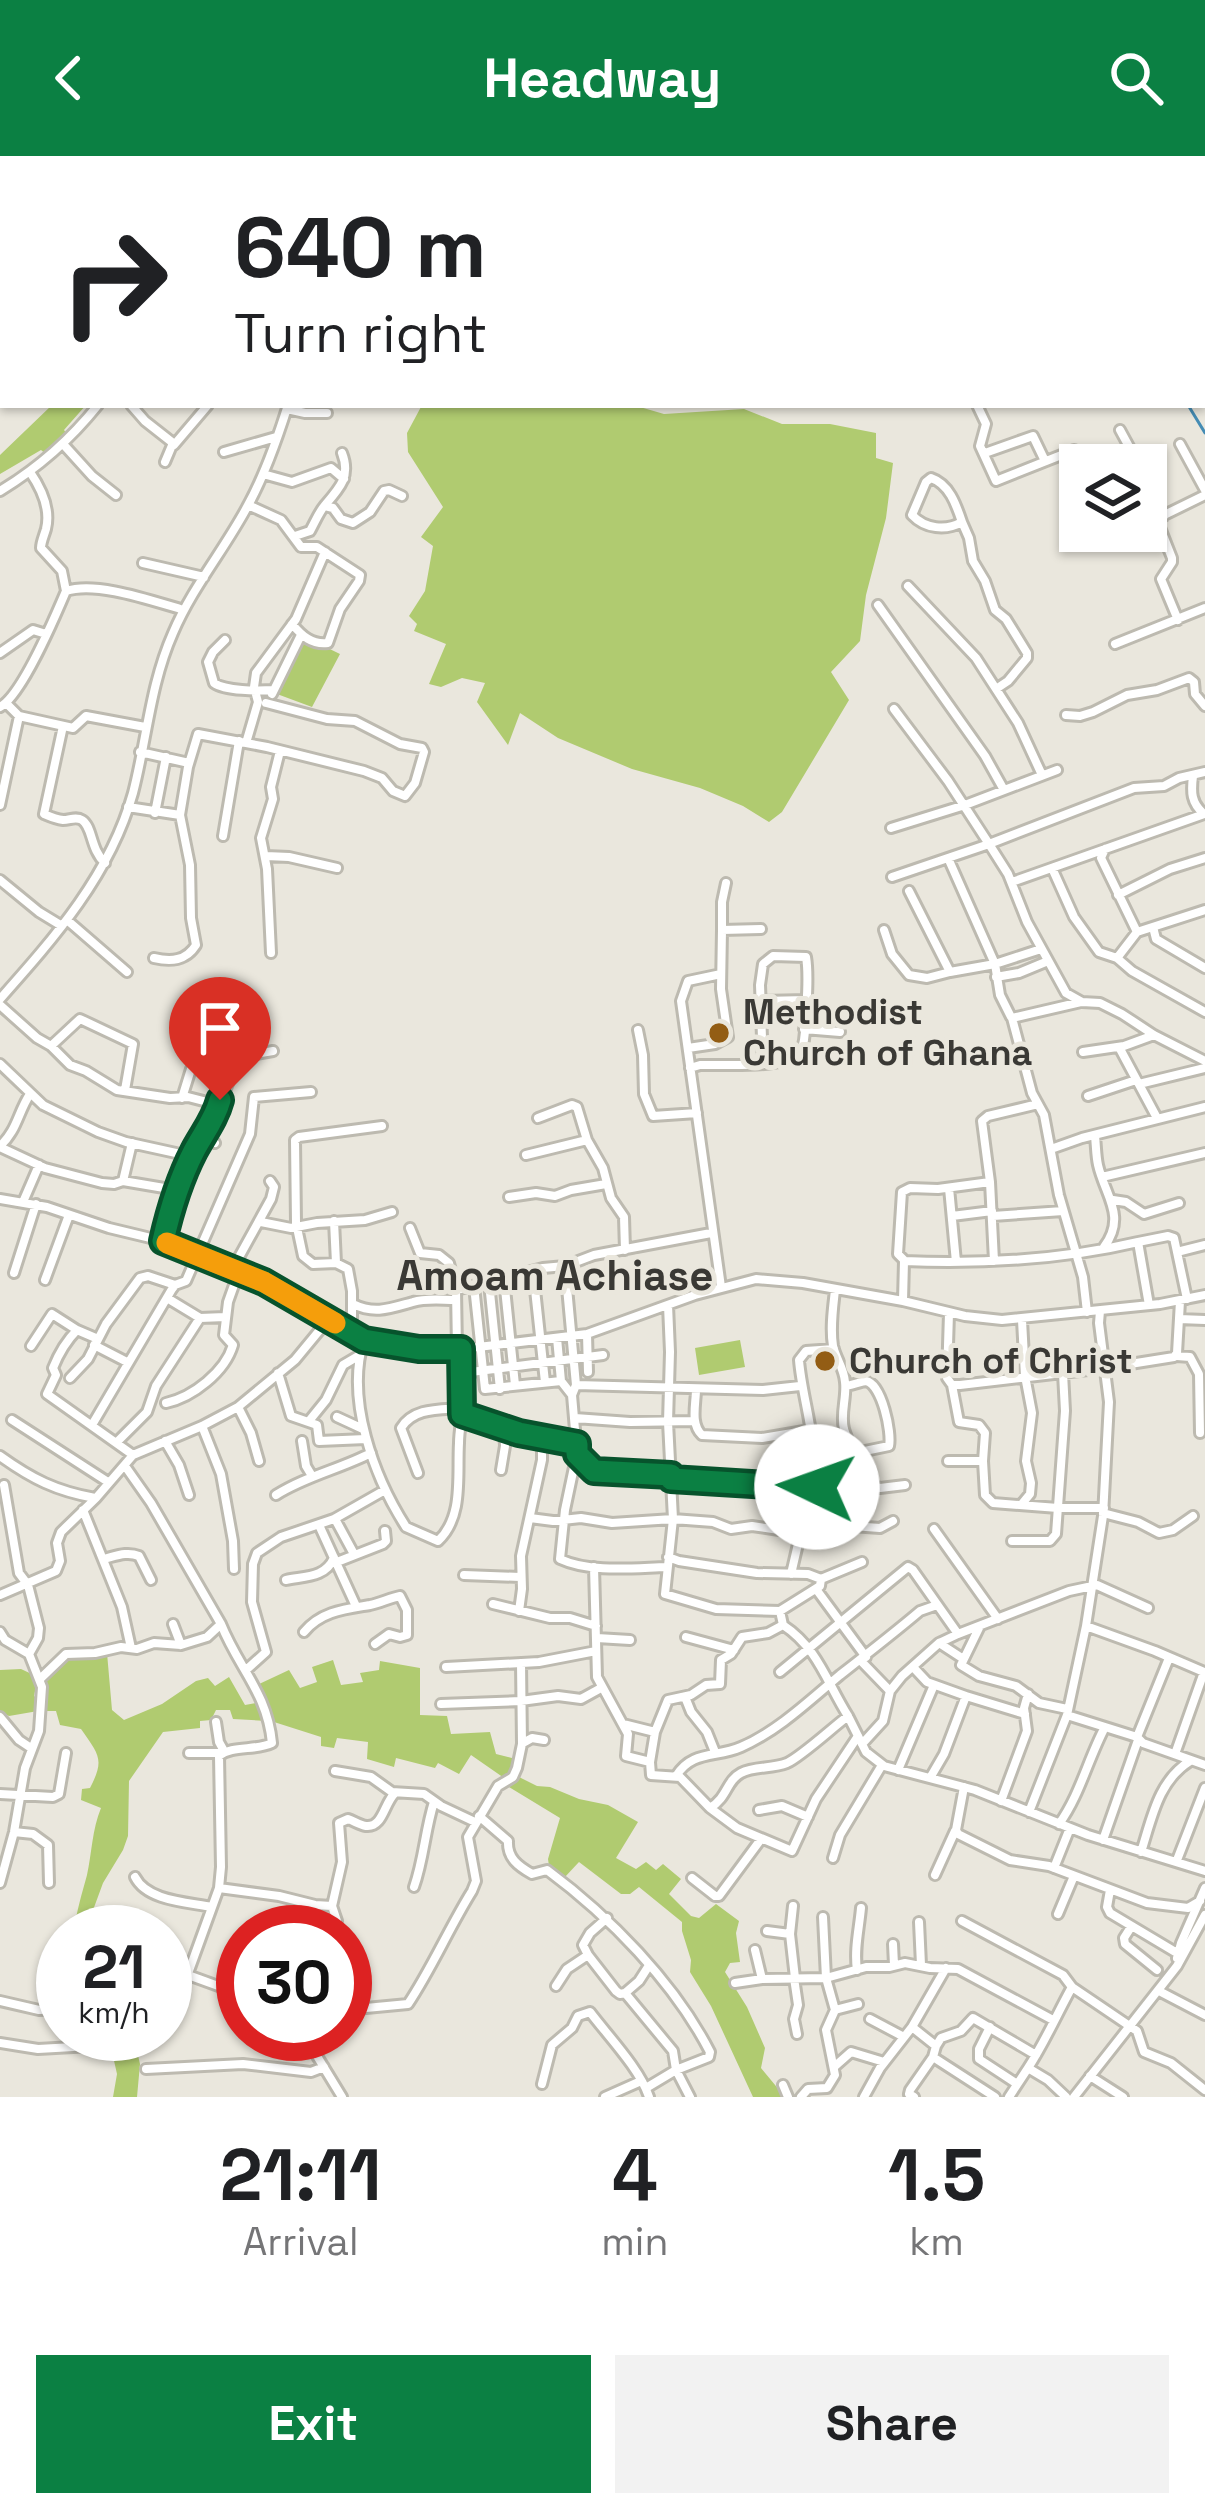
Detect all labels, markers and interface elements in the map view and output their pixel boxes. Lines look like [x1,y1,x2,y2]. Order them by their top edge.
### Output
text: Headway [484,44,721,113]
icon: back [36,45,102,111]
icon: search [1103,45,1169,111]
text: 640 m [234,194,487,302]
icon: right [36,204,192,360]
text: Turn right [234,299,487,368]
map controls [1059,444,1167,552]
button: layers [1059,444,1167,552]
pin [169,977,271,1100]
place label: Methodist Church of Ghana [743,989,1033,1076]
icon: arrive [187,995,253,1061]
marker: Methodist Church of Ghana [706,1020,732,1046]
district label: Amoam Achiase [396,1249,714,1302]
place label: Church of Christ [849,1338,1133,1384]
marker: Church of Christ [812,1348,838,1374]
position arrow [754,1424,880,1550]
speed limit sign: 30 [216,1905,372,2061]
text: 21 [83,1929,145,2006]
text: km/h [78,1993,150,2032]
text: 21:11 [220,2129,382,2221]
text: 4 [612,2129,658,2221]
text: 1.5 [888,2129,985,2221]
text: Arrival [243,2217,359,2266]
text: min [601,2217,668,2266]
text: km [909,2217,964,2266]
button: Exit [36,2355,591,2493]
button: Share [615,2355,1169,2493]

